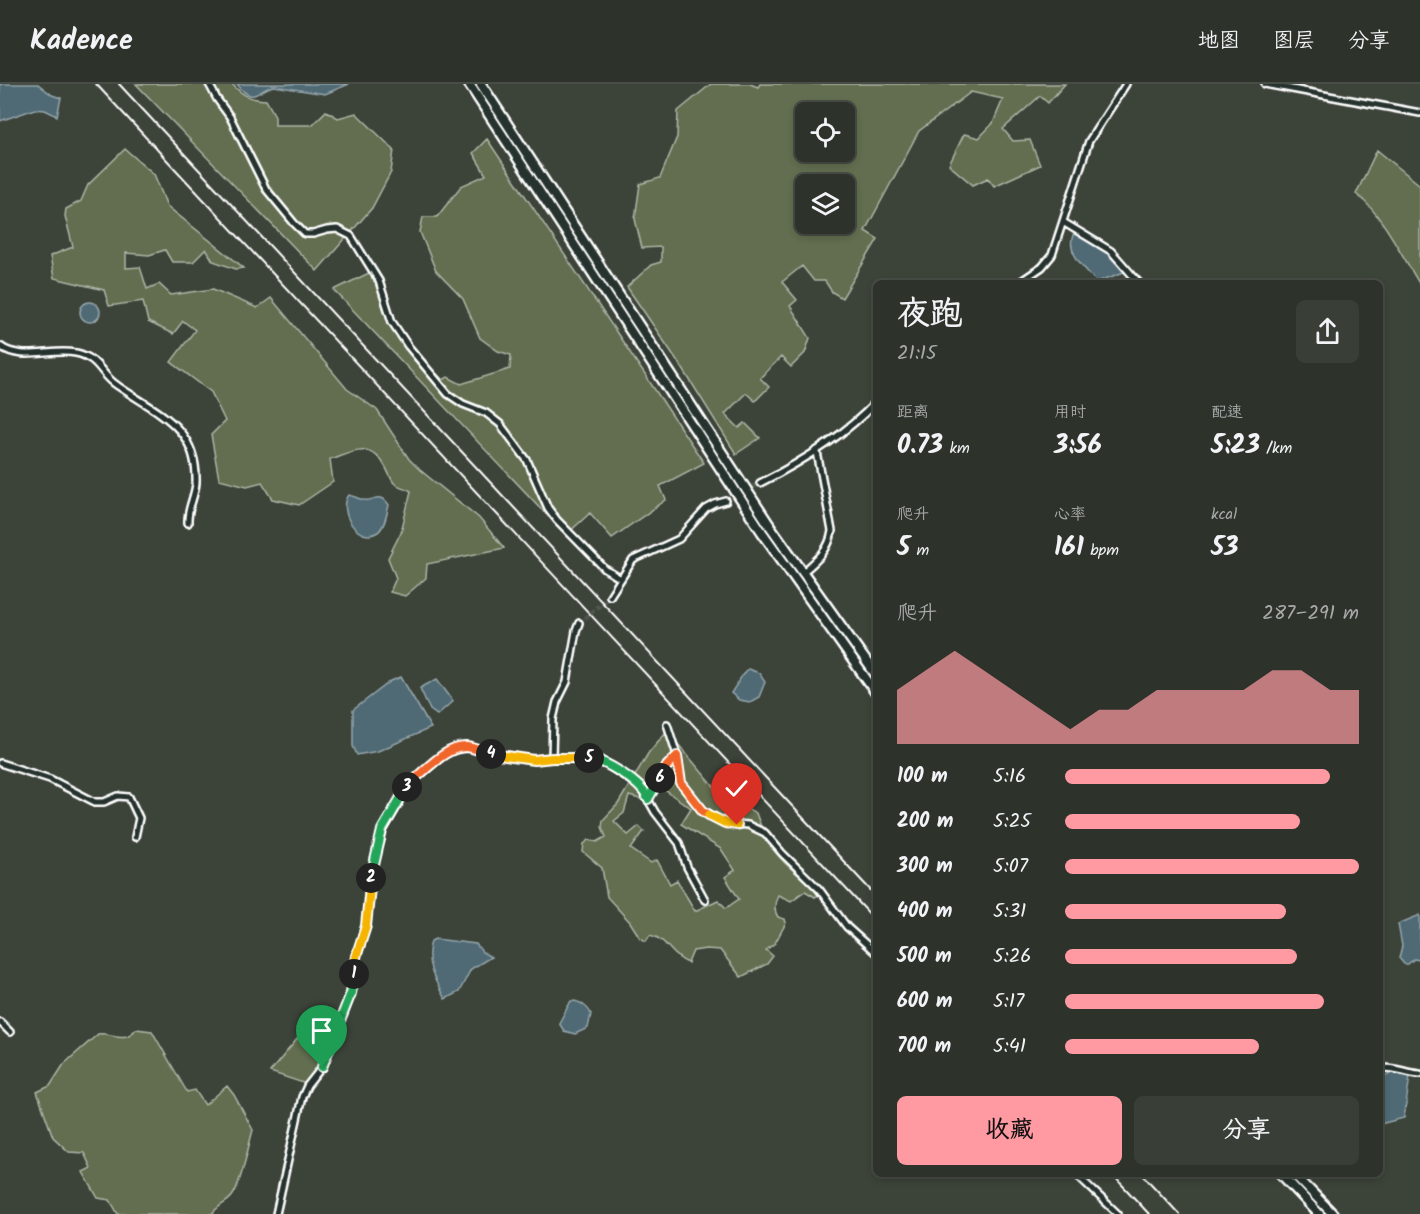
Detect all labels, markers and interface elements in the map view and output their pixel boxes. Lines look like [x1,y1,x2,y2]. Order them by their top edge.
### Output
text: Kadence [30,19,133,64]
text: 地图 [1198,25,1240,58]
text: 图层 [1273,25,1315,58]
text: 分享 [1348,25,1390,58]
map controls [795,102,855,234]
button: locate [795,102,855,162]
button: layers [795,174,855,234]
text: 夜跑 [897,289,963,342]
button: share [1296,300,1359,363]
text: 21:15 [897,338,937,370]
text: 距离 [897,400,929,425]
text: 用时 [1054,400,1086,425]
text: 配速 [1211,400,1243,425]
text: 0.73 [897,425,943,467]
text: 3:56 [1054,425,1102,467]
text: 5:23 [1211,425,1260,467]
text: km [943,436,970,461]
text: /km [1260,436,1292,461]
text: 爬升 [897,502,929,527]
text: 心率 [1054,502,1086,527]
text: kcal [1211,502,1237,527]
text: 5 [897,527,910,569]
text: 161 [1054,527,1084,569]
text: 53 [1211,527,1238,569]
text: m [910,538,929,563]
text: bpm [1084,538,1119,563]
text: 爬升 [897,598,937,630]
text: 287–291 m [1262,598,1359,630]
pin: 4 [476,739,506,769]
text: 4 [487,741,495,766]
pin: 5 [574,743,604,773]
text: 5 [585,745,593,770]
text: 100 m [897,761,948,793]
text: 5:16 [993,761,1026,793]
pin: 6 [645,763,675,793]
pin [711,763,762,825]
text: 6 [656,765,664,790]
pin: 3 [392,772,422,802]
icon: check [720,772,753,805]
text: 3 [403,774,411,799]
text: 200 m [897,806,953,838]
text: 5:25 [993,806,1031,838]
text: 300 m [897,851,953,883]
text: 5:07 [993,851,1028,883]
pin: 2 [356,863,386,893]
text: 2 [366,865,376,890]
text: 400 m [897,896,953,928]
text: 5:31 [993,896,1026,928]
text: 500 m [897,941,952,973]
text: 5:26 [993,941,1031,973]
pin: 1 [339,959,369,989]
text: 1 [352,961,356,986]
text: 600 m [897,986,952,1018]
text: 5:17 [993,986,1024,1018]
pin [296,1005,347,1067]
icon: arrive [305,1014,338,1047]
text: 700 m [897,1031,951,1063]
text: 5:41 [993,1031,1026,1063]
button: 收藏 [897,1096,1122,1165]
button: 分享 [1134,1096,1359,1165]

